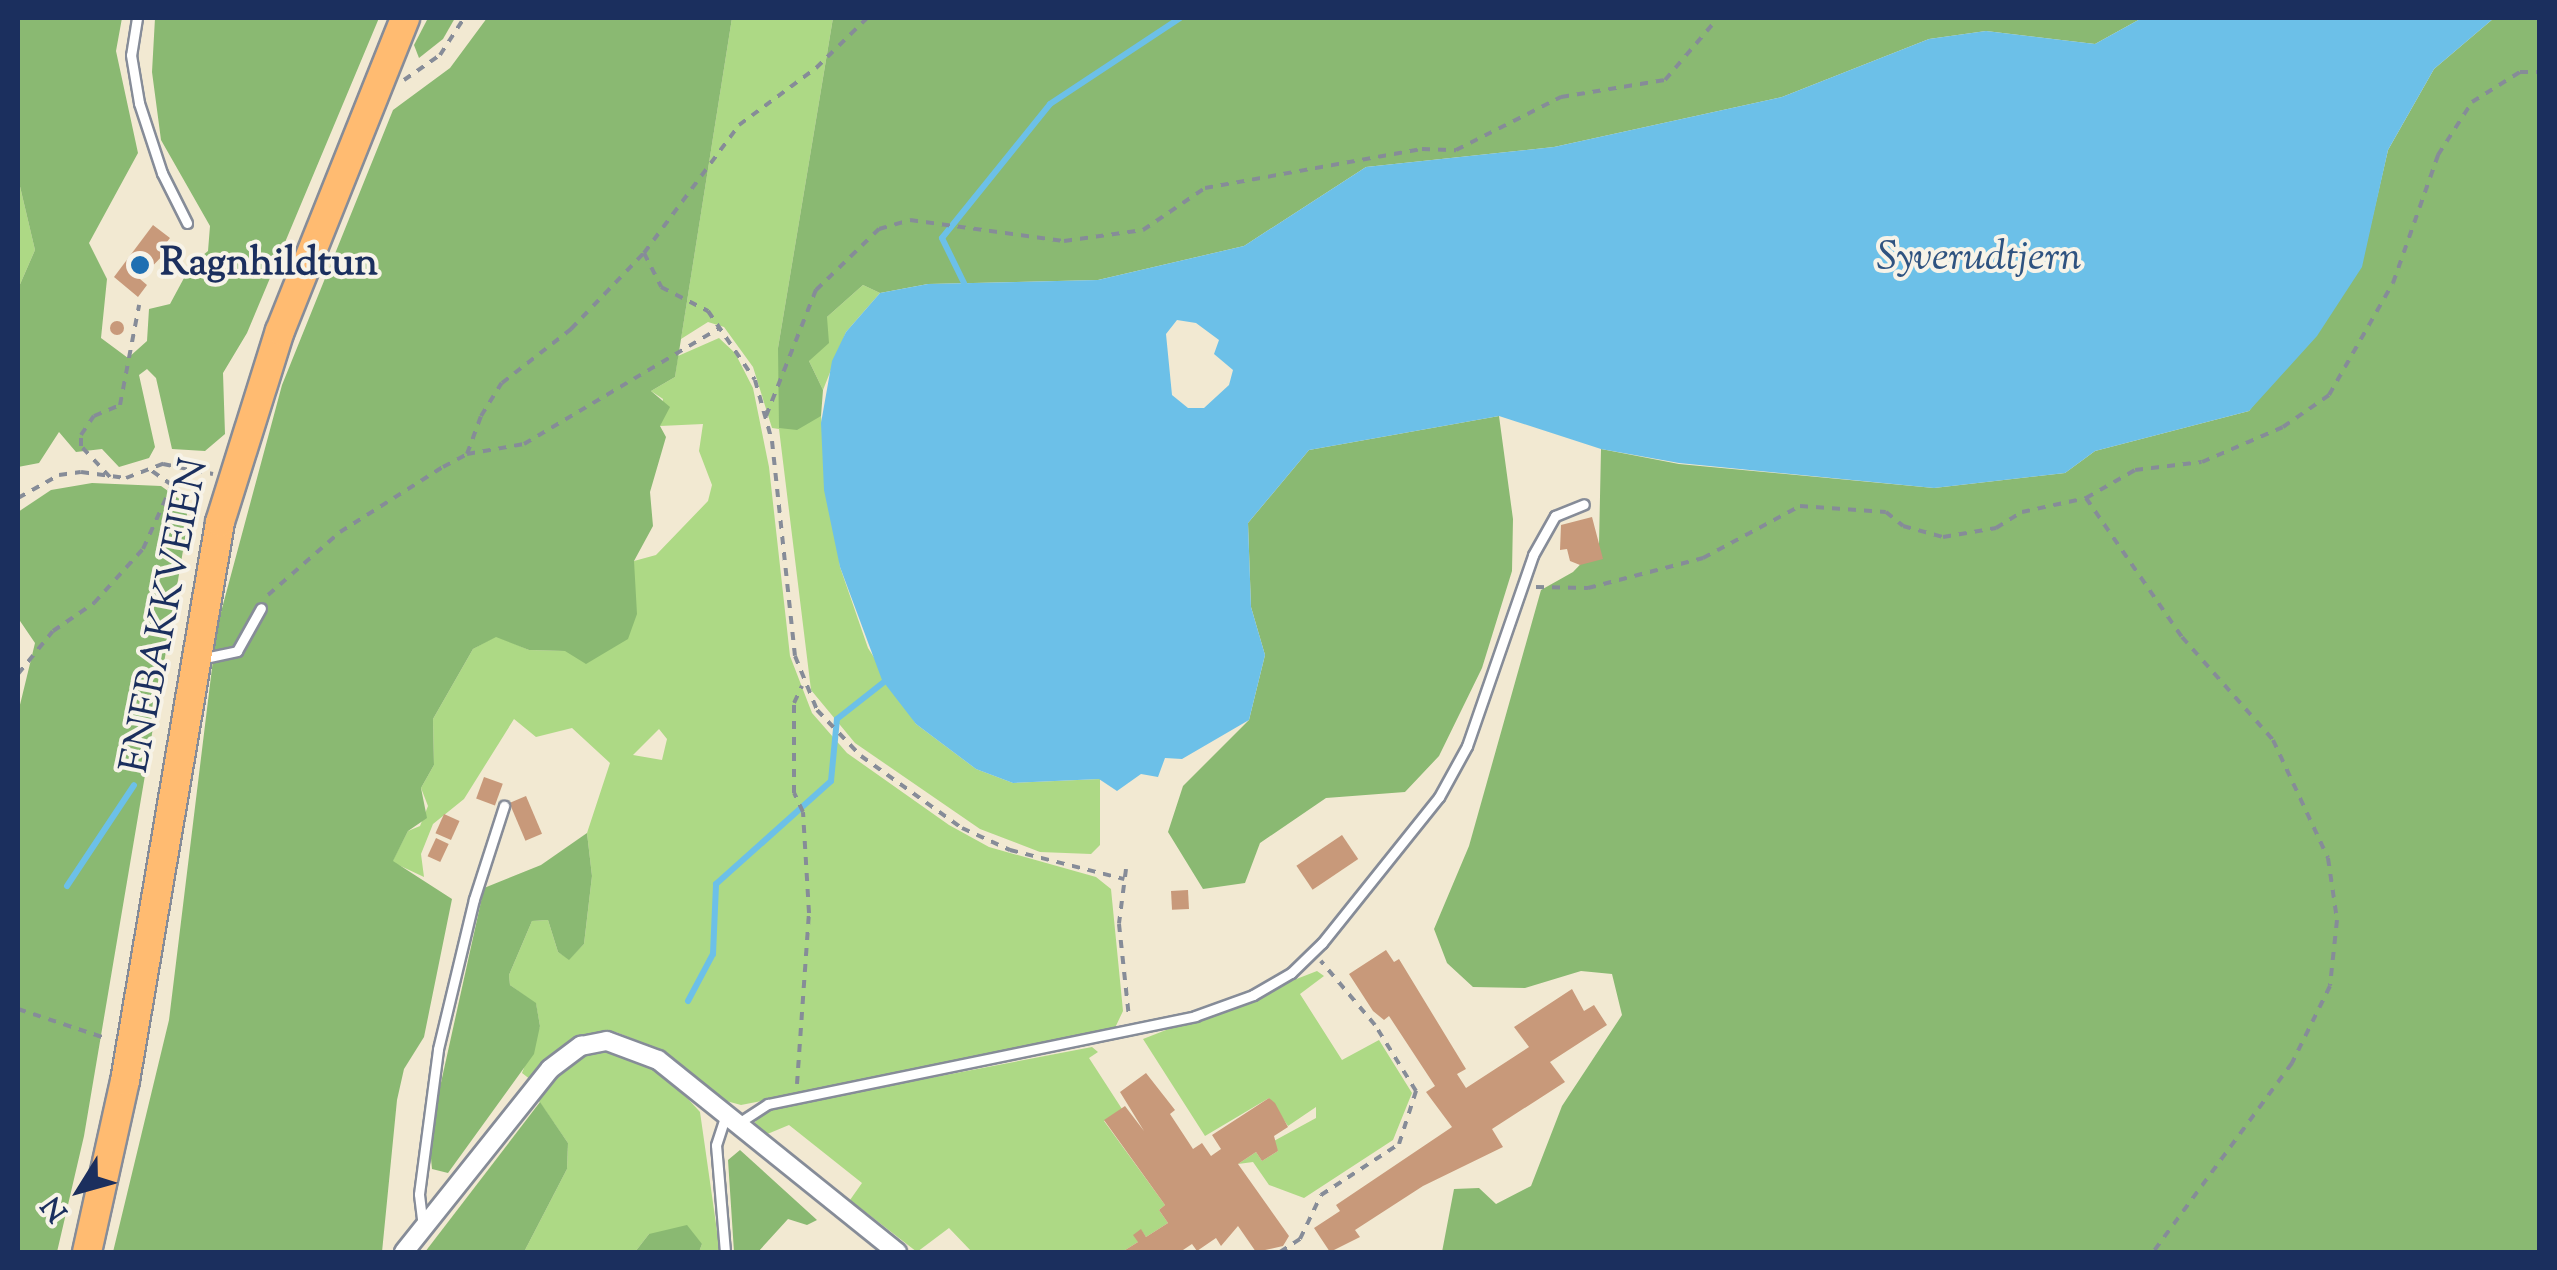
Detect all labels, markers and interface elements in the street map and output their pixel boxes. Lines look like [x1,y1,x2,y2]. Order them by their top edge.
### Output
water label: Syverudtjern [1876,234,2082,284]
place label: Ragnhildtun [160,241,378,289]
marker: Ragnhildtun [129,254,151,276]
street label: ENEBAKKVEIEN [113,455,221,777]
north arrow [30,1140,130,1240]
text: N [33,1187,79,1229]

